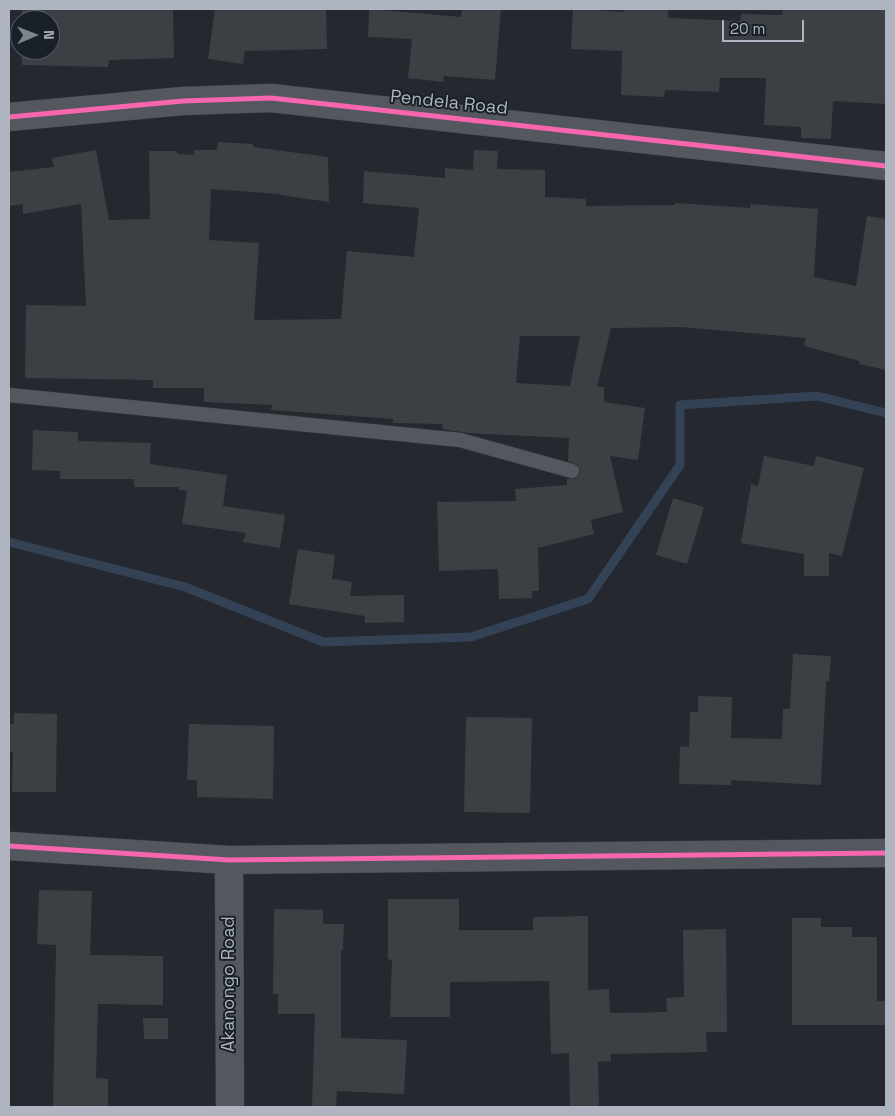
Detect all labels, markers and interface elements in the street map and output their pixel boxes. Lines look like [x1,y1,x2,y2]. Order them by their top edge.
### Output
north arrow [10,10,60,60]
scale bar [725,10,808,42]
text: 20 m [730,19,765,38]
text: N [40,30,58,40]
street label: Pendela Road [389,86,509,120]
street label: Akanongo Road [218,916,240,1052]

